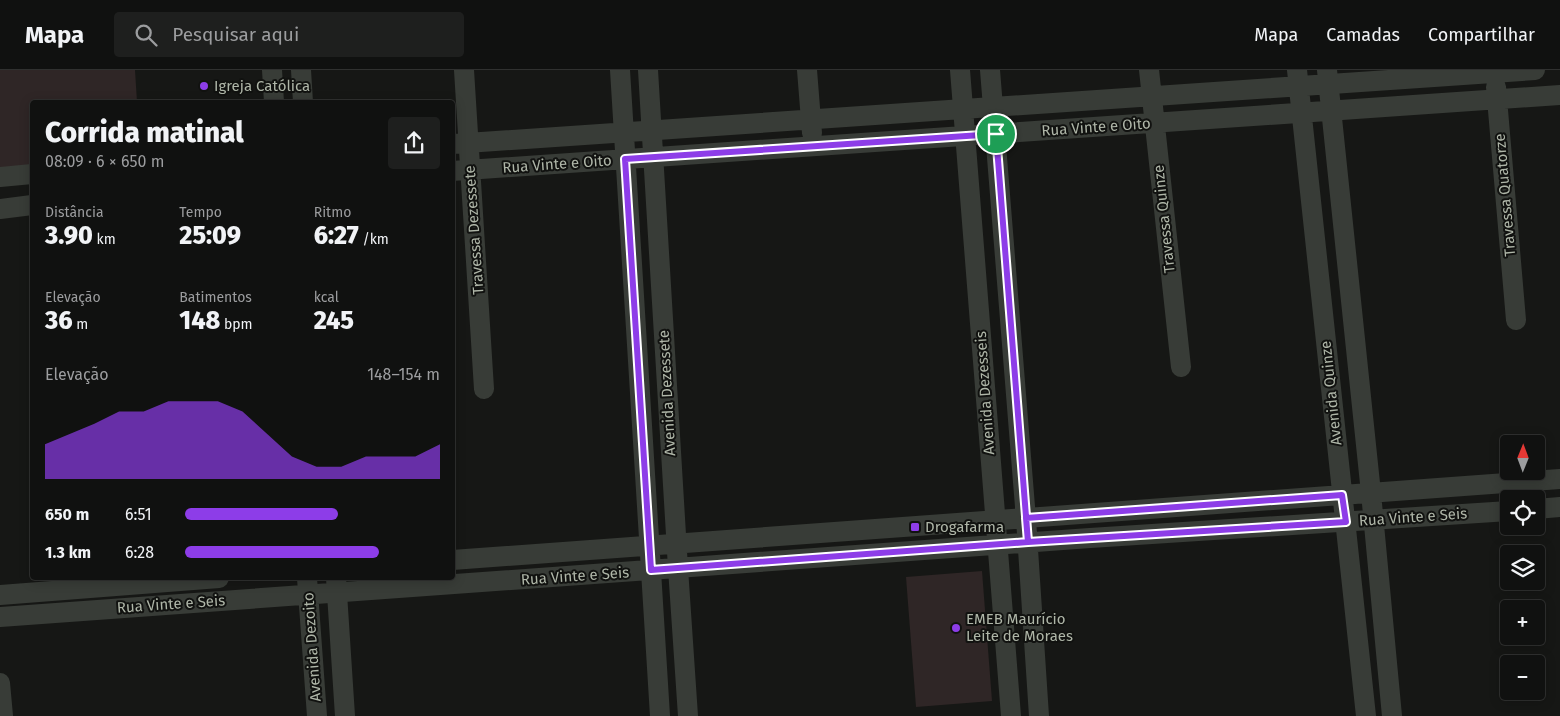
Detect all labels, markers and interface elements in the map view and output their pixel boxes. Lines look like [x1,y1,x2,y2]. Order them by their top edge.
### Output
search box [114,12,464,57]
text: Mapa [25,21,84,49]
icon: search [132,21,160,49]
text: Pesquisar aqui [172,23,299,46]
text: Mapa [1254,24,1298,46]
text: Camadas [1326,24,1400,46]
text: Compartilhar [1428,24,1535,46]
place label: Igreja Católica [214,77,310,95]
marker: Igreja Católica [198,80,210,92]
pin [975,113,1017,155]
street label: Rua Vinte e Oito [1041,114,1151,140]
text: Corrida matinal [45,116,244,149]
button: share [388,117,440,169]
icon: arrive [982,120,1010,148]
street label: Travessa Quatorze [1491,133,1519,257]
street label: Rua Vinte e Oito [502,151,612,177]
text: 08:09 · 6 × 650 m [45,152,164,171]
street label: Travessa Quinze [1149,164,1179,274]
street label: Travessa Dezessete [461,165,487,295]
text: Distância [45,204,104,221]
text: Tempo [179,204,222,221]
text: Ritmo [314,204,351,221]
text: 3.90 [45,221,93,251]
text: 25:09 [179,221,241,251]
text: 6:27 [314,221,359,251]
text: km [93,231,116,248]
text: /km [359,231,389,248]
text: Elevação [45,289,101,306]
text: Batimentos [179,289,252,306]
text: kcal [314,289,339,306]
text: 36 [45,306,72,336]
text: 148 [179,306,220,336]
text: 245 [314,306,354,336]
text: m [72,316,88,333]
text: bpm [220,316,253,333]
street label: Avenida Dezessete [655,330,679,456]
street label: Avenida Dezesseis [972,331,998,455]
street label: Avenida Quinze [1317,340,1345,446]
text: Elevação [45,365,109,384]
text: 148–154 m [367,365,440,384]
north arrow [1500,435,1545,480]
map controls [1500,435,1545,700]
button: locate [1500,490,1545,535]
street label: Rua Vinte e Seis [1358,504,1468,530]
text: 650 m [45,505,89,524]
text: 6:51 [125,505,152,524]
place label: Drogafarma [925,518,1004,536]
marker: Drogafarma [909,521,921,533]
text: 1.3 km [45,543,91,562]
text: 6:28 [125,543,154,562]
button: layers [1500,545,1545,590]
street label: Rua Vinte e Seis [520,563,630,589]
street label: Rua Vinte e Seis [116,591,226,617]
street label: Avenida Dezoito [299,592,325,702]
button: + [1500,600,1545,645]
place label: EMEB Maurício Leite de Moraes [966,610,1073,645]
marker: EMEB Maurício Leite de Moraes [950,622,962,634]
button: − [1500,655,1545,700]

